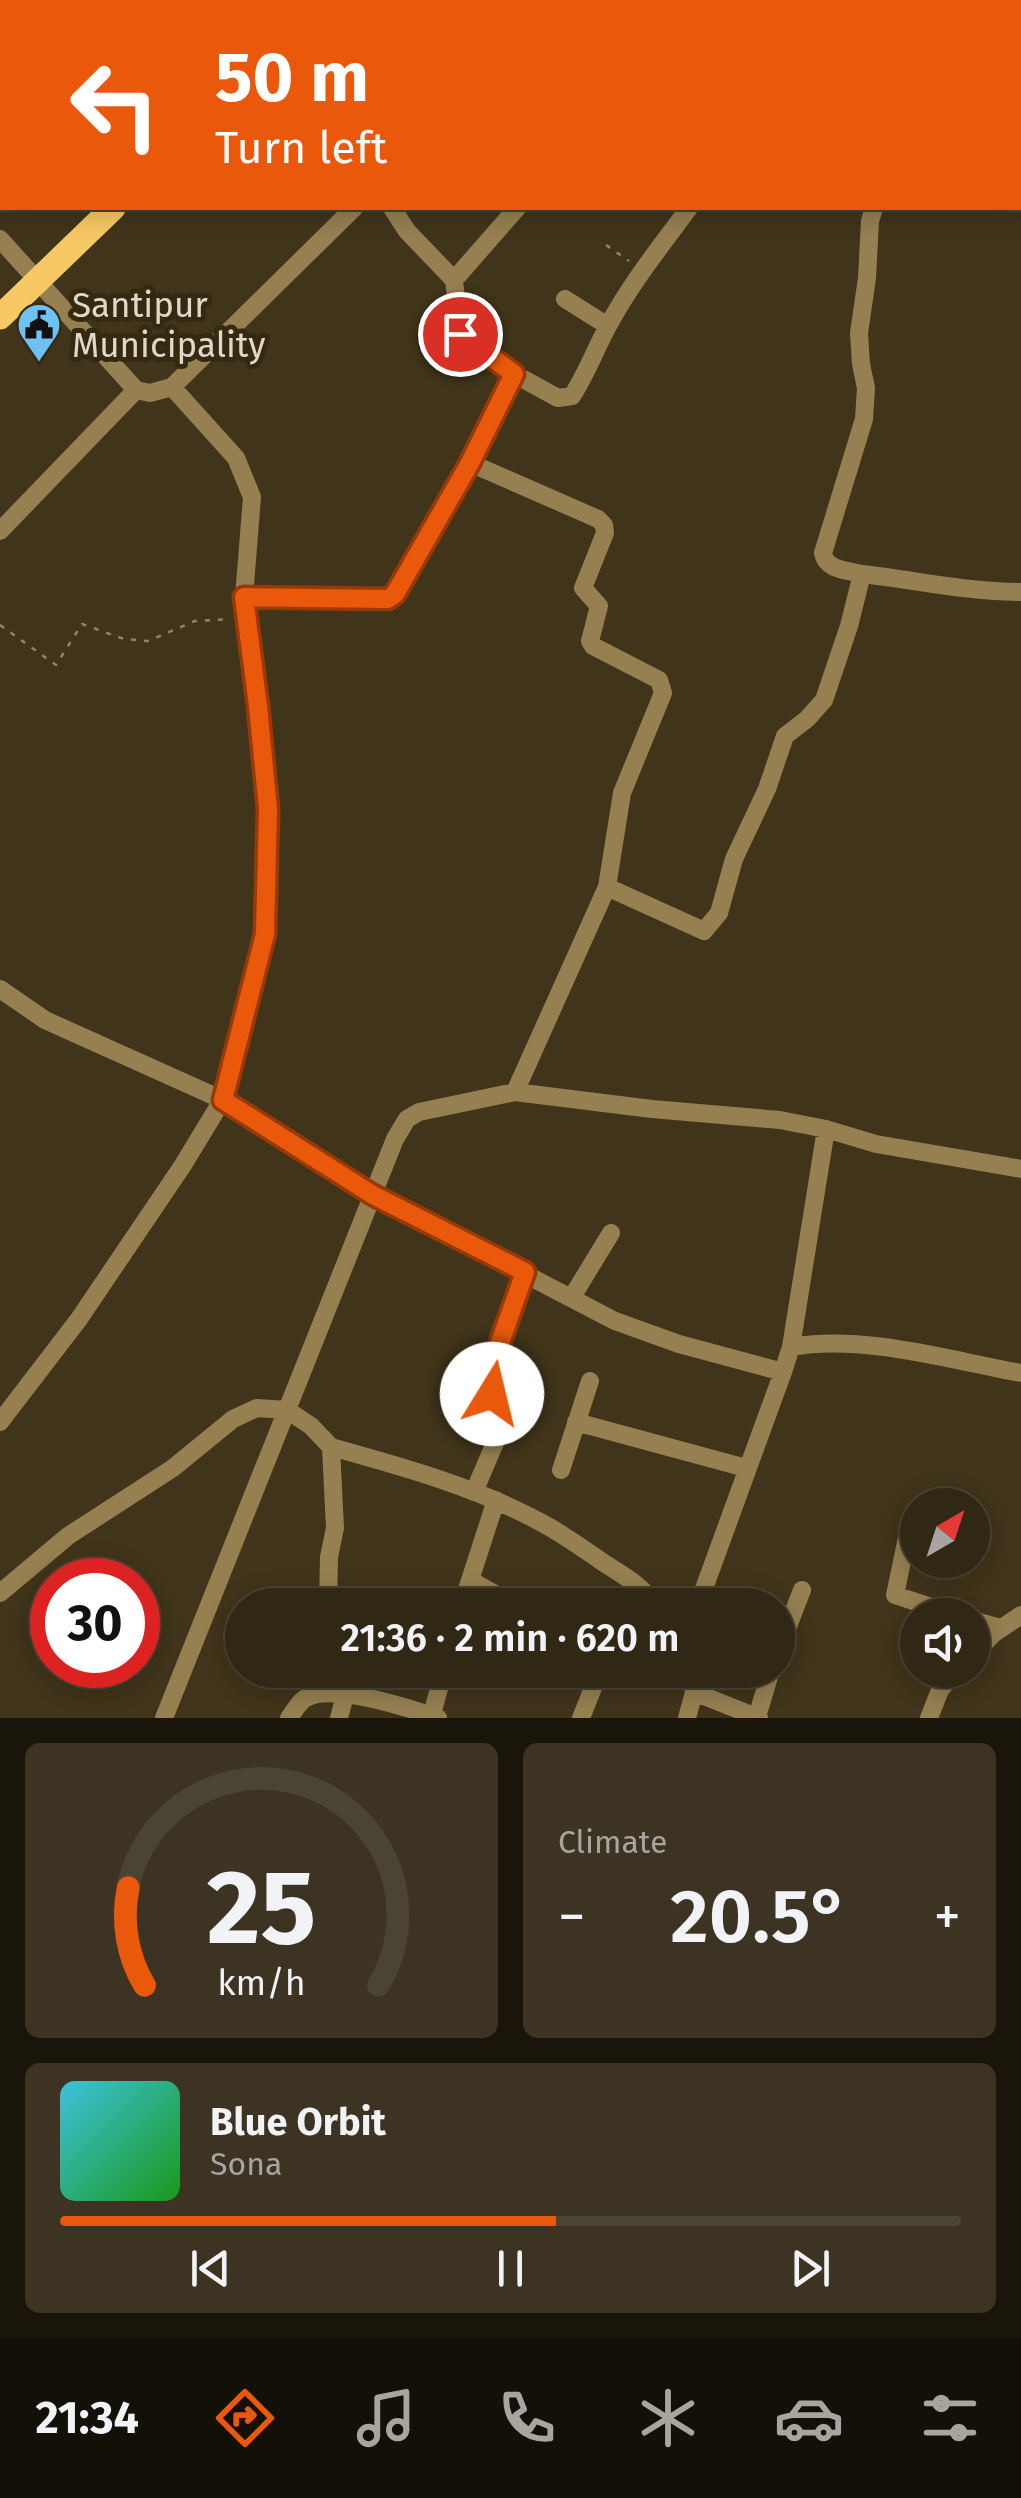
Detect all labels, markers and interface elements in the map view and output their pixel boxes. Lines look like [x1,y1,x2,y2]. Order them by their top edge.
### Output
text: 50 m [215,36,369,120]
icon: left [50,40,180,170]
text: Turn left [215,121,387,175]
place label: Santipur Municipality [72,284,266,366]
pin [418,292,503,377]
public building icon: Santipur Municipality [16,302,62,363]
icon: arrive [433,307,488,362]
position arrow [440,1342,544,1446]
north arrow [900,1488,990,1578]
map controls [900,1488,990,1688]
speed limit sign: 30 [30,1558,160,1688]
button: sound [900,1598,990,1688]
text: 21:36 · 2 min · 620 m [341,1615,679,1661]
text: Climate [558,1823,667,1861]
text: 25 [207,1846,316,1971]
text: 20.5° [670,1872,849,1962]
text: − [558,1884,586,1950]
text: + [934,1884,961,1950]
text: km/h [217,1962,306,2004]
text: Blue Orbit [210,2099,386,2145]
text: Sona [210,2145,282,2183]
icon: previous [183,2241,238,2296]
icon: pause [483,2241,538,2296]
icon: next [783,2241,838,2296]
icon: directions [210,2383,280,2453]
icon: music [351,2383,421,2453]
icon: phone [492,2383,562,2453]
icon: climate [633,2383,703,2453]
icon: car [774,2383,844,2453]
icon: filters [915,2383,985,2453]
text: 21:34 [36,2391,139,2445]

